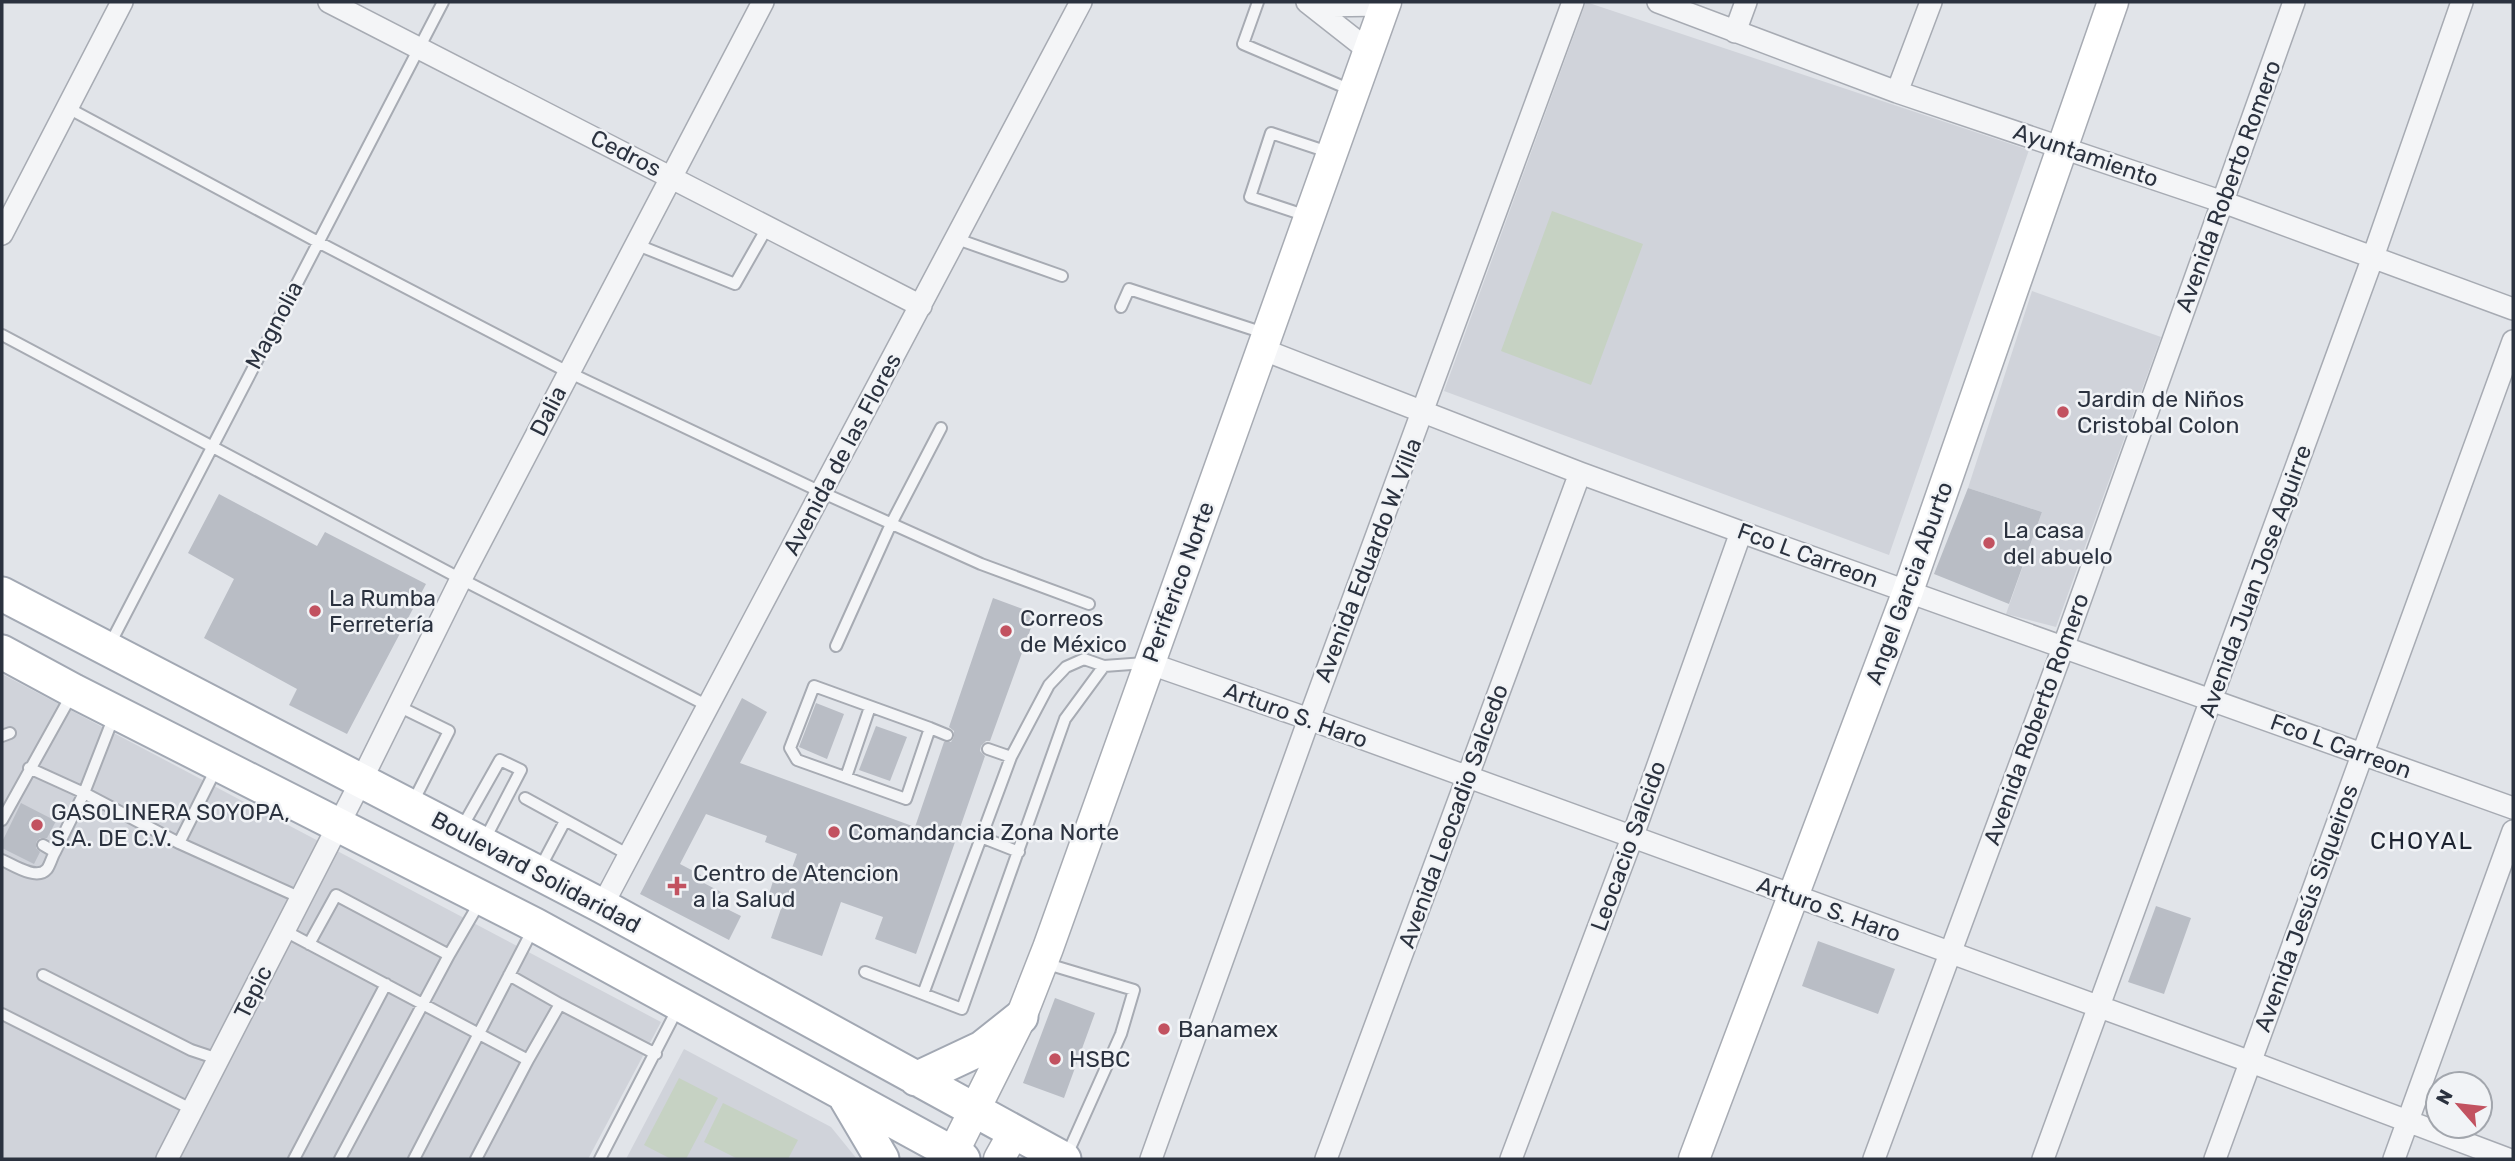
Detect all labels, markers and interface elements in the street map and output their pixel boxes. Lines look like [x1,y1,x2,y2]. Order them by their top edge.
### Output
street label: Avenida Roberto Romero [2169,56,2287,316]
street label: Ayuntamiento [2010,117,2162,193]
street label: Cedros [586,123,666,183]
street label: Magnolia [239,276,309,374]
street label: Avenida de las Flores [777,348,907,560]
street label: Dalia [524,381,572,441]
place label: Jardin de Niños Cristobal Colon [2077,385,2244,439]
marker: Jardin de Niños Cristobal Colon [2055,404,2071,420]
street label: Avenida Eduardo W. Villa [1309,434,1427,686]
street label: Avenida Juan Jose Aguirre [2193,441,2317,721]
street label: Angel Garcia Aburto [1859,478,1959,688]
street label: Periferico Norte [1136,498,1220,666]
place label: La casa del abuelo [2003,516,2113,570]
street label: Fco L Carreon [1734,517,1882,593]
marker: La casa del abuelo [1981,535,1997,551]
place label: La Rumba Ferretería [329,584,436,638]
street label: Avenida Roberto Romero [1977,589,2095,849]
marker: La Rumba Ferretería [307,603,323,619]
place label: Correos de México [1020,604,1127,658]
marker: Correos de México [998,623,1014,639]
street label: Arturo S. Haro [1220,676,1372,754]
street label: Avenida Leocadio Salcedo [1392,680,1514,952]
street label: Fco L Carreon [2267,708,2415,784]
street label: Leocacio Salcido [1584,757,1672,935]
street label: Avenida Jesús Siqueiros [2248,781,2364,1035]
place label: GASOLINERA SOYOPA, S.A. DE C.V. [51,798,290,852]
street label: Boulevard Solidaridad [427,805,645,939]
marker: GASOLINERA SOYOPA, S.A. DE C.V. [29,817,45,833]
place label: Comandancia Zona Norte [848,818,1119,846]
marker: Comandancia Zona Norte [826,824,842,840]
district label: CHOYAL [2370,827,2474,855]
place label: Centro de Atencion a la Salud [693,859,899,913]
street label: Arturo S. Haro [1753,870,1905,948]
marker: Centro de Atencion a la Salud [667,876,687,896]
street label: Tepic [228,961,278,1023]
place label: Banamex [1178,1015,1278,1043]
marker: Banamex [1156,1021,1172,1037]
place label: HSBC [1069,1045,1130,1073]
marker: HSBC [1047,1051,1063,1067]
north arrow [2424,1070,2494,1140]
text: N [2431,1086,2458,1109]

